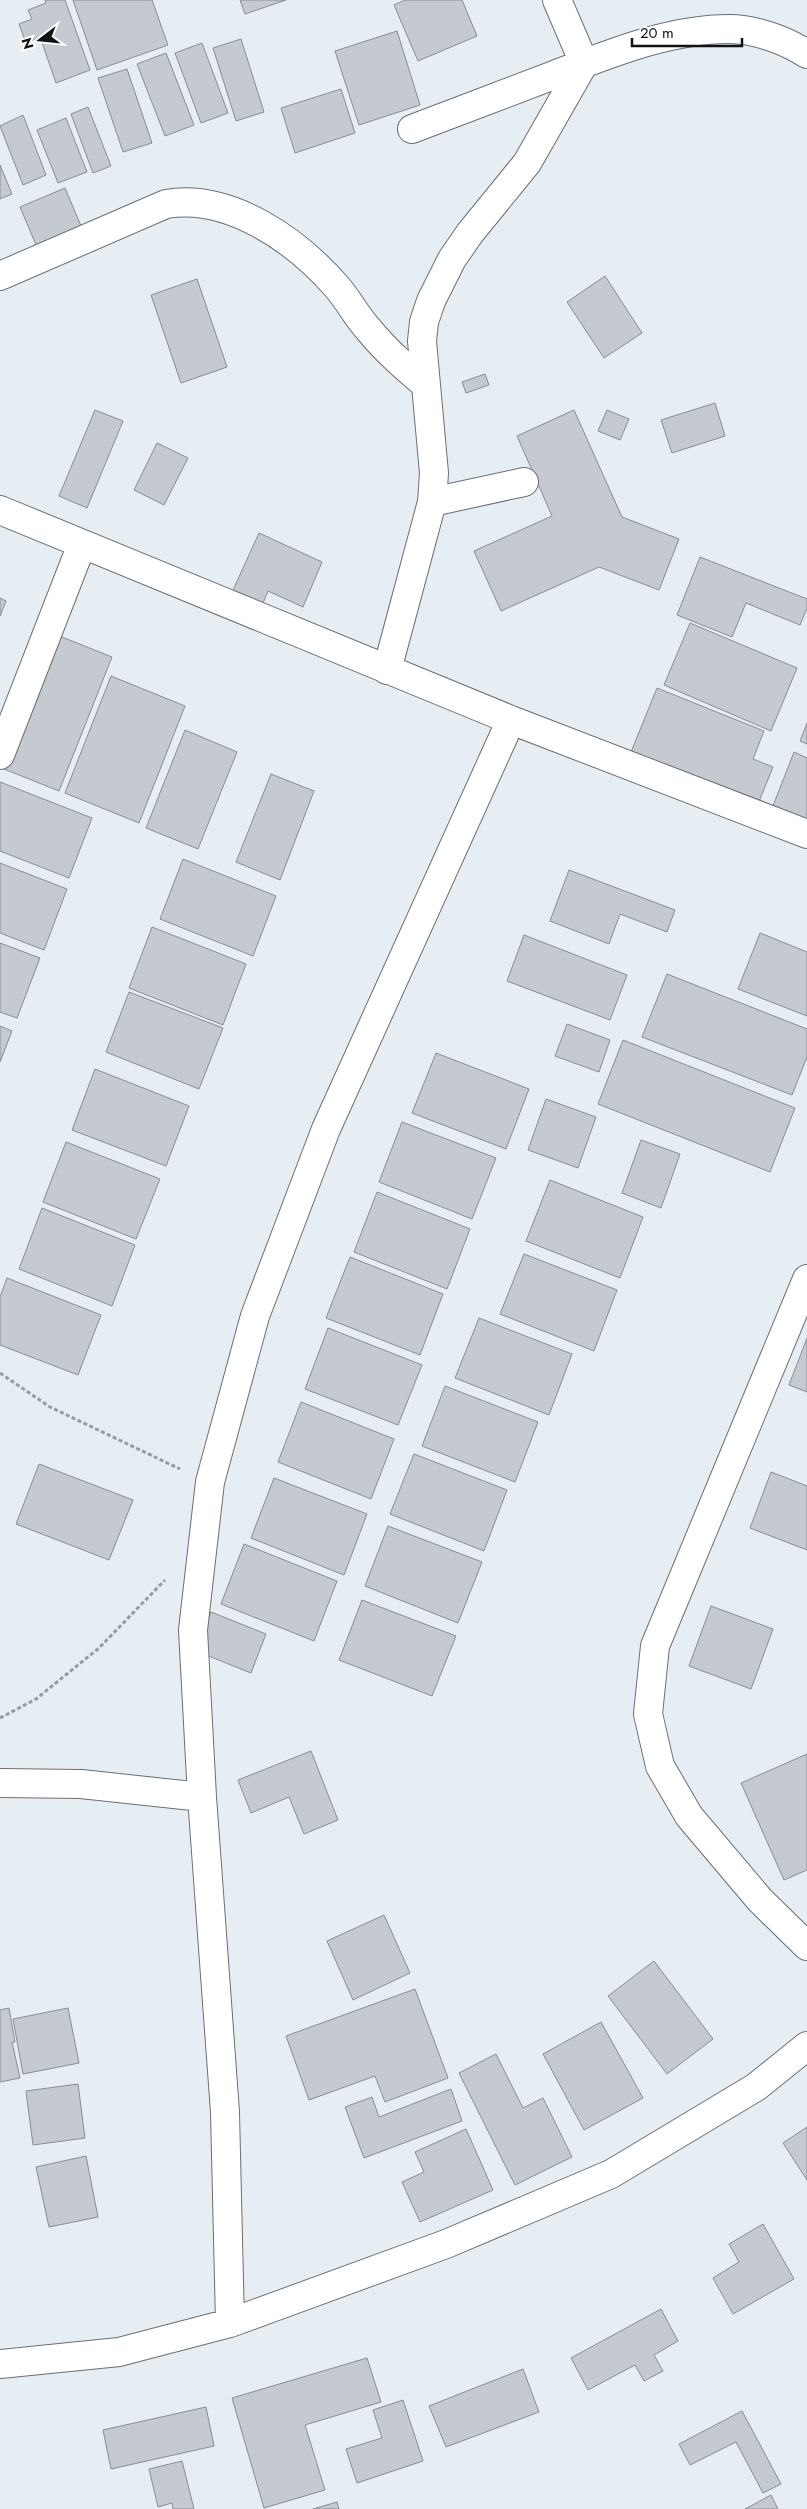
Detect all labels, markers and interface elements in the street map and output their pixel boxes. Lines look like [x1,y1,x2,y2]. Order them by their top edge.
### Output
north arrow [15,15,65,65]
scale bar [632,15,742,47]
text: 20 m [640,22,674,44]
text: N [16,35,39,52]

